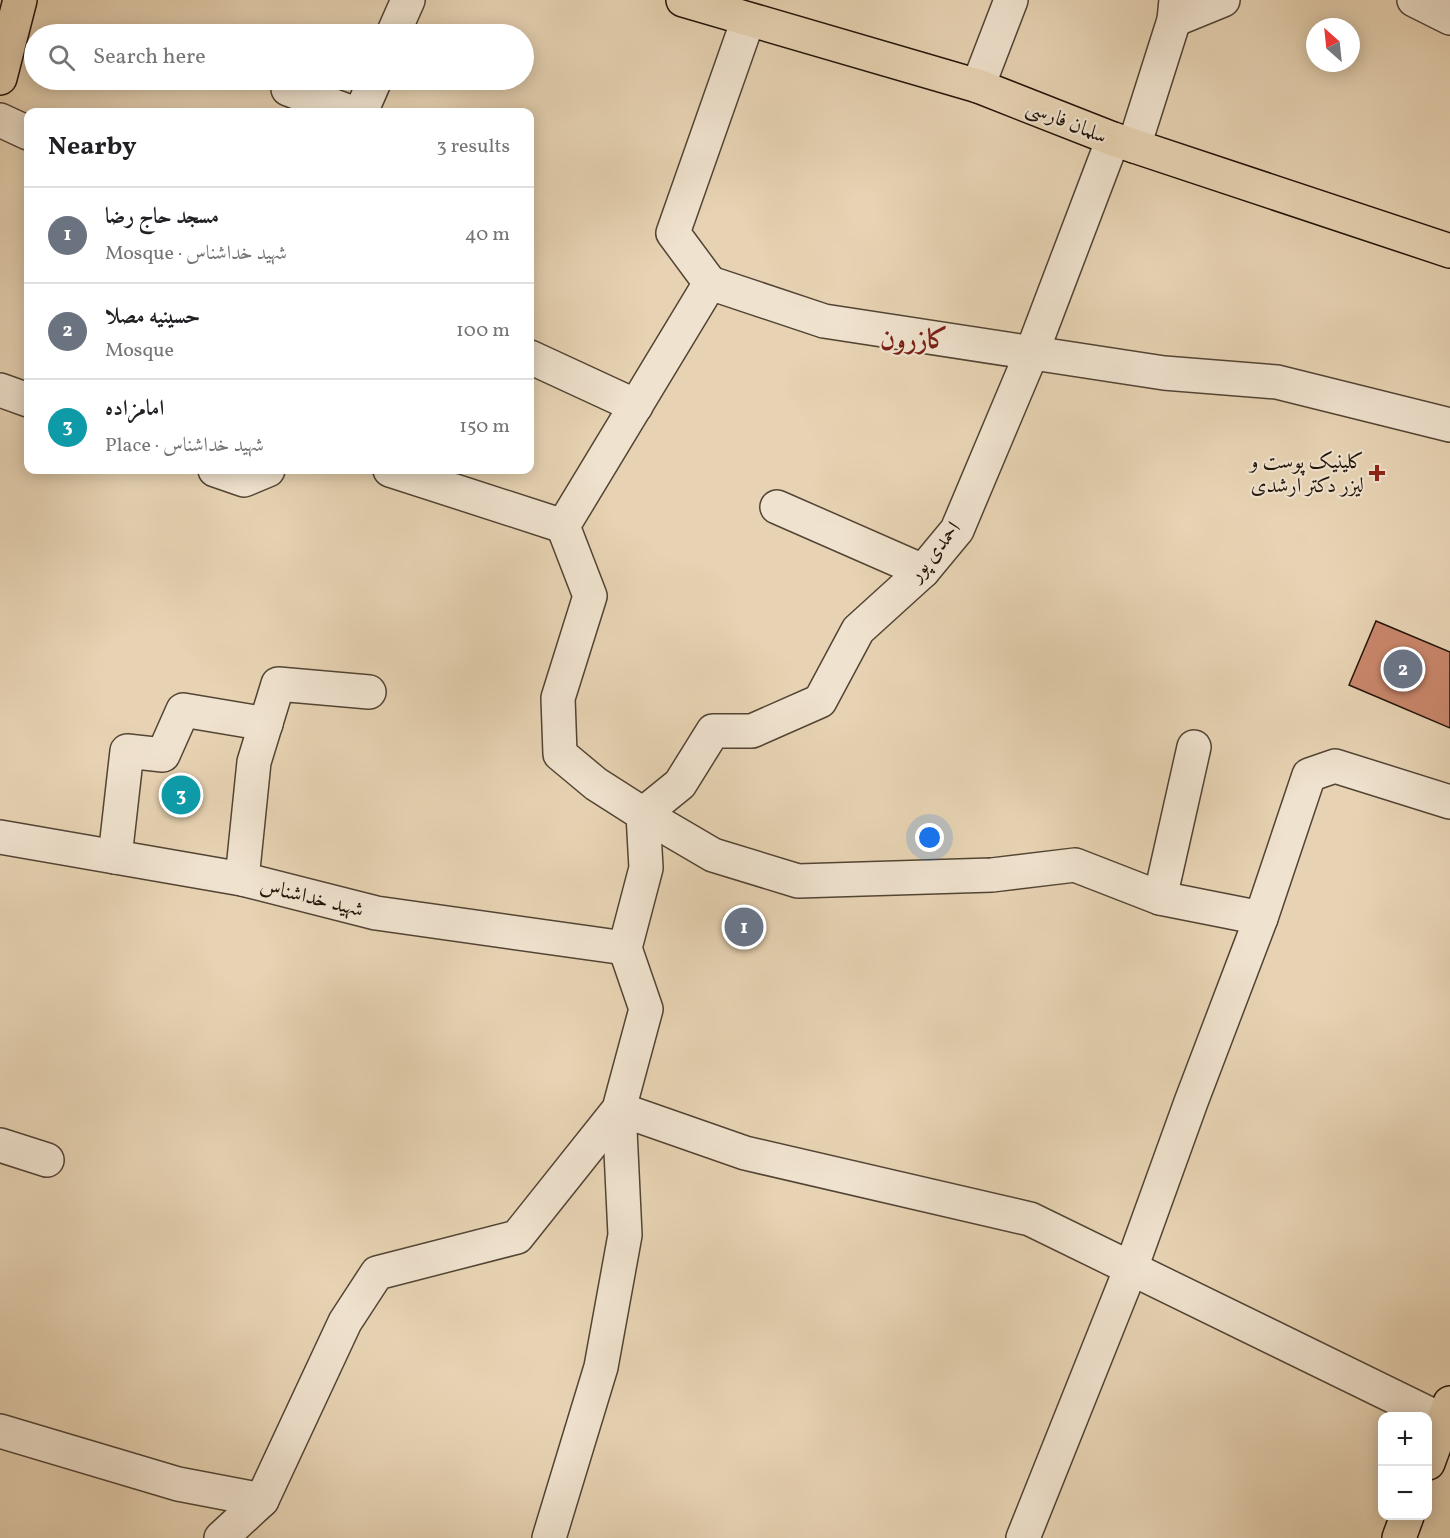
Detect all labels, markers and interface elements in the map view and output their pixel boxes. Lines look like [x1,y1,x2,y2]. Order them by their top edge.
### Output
north arrow [1306,18,1360,72]
search box [24,24,534,90]
icon: search [45,41,78,74]
text: Search here [93,42,206,73]
street label: سلمان فارسی [1022,93,1111,152]
text: Nearby [48,129,137,165]
text: 3 results [436,133,510,161]
text: مسجد حاج رضا [105,202,219,233]
text: 1 [63,221,72,249]
text: 40 m [465,221,510,249]
text: Mosque · شهید خداشناس [105,240,287,268]
text: حسینیه مصلا [105,302,200,333]
text: 2 [62,317,73,345]
text: 100 m [456,317,510,345]
district label: کازرون [880,322,948,360]
text: Mosque [105,337,174,365]
text: امامزاده [105,394,164,425]
text: 3 [62,413,73,441]
text: 150 m [459,413,510,441]
text: Place · شهید خداشناس [105,432,264,460]
place label: کلینیک پوست و لیزر دکتر ارشدی [1248,448,1364,501]
marker: کلینیک پوست و لیزر دکتر ارشدی [1368,464,1386,482]
street label: احمدی پور [901,516,968,590]
pin: 2 [1384,646,1422,692]
pin: 3 [162,772,201,818]
your location [915,823,944,852]
street label: شهید خداشناس [257,872,367,925]
pin: 1 [724,904,764,950]
map controls [1378,1412,1432,1520]
button: + [1378,1412,1432,1466]
button: − [1378,1466,1432,1520]

